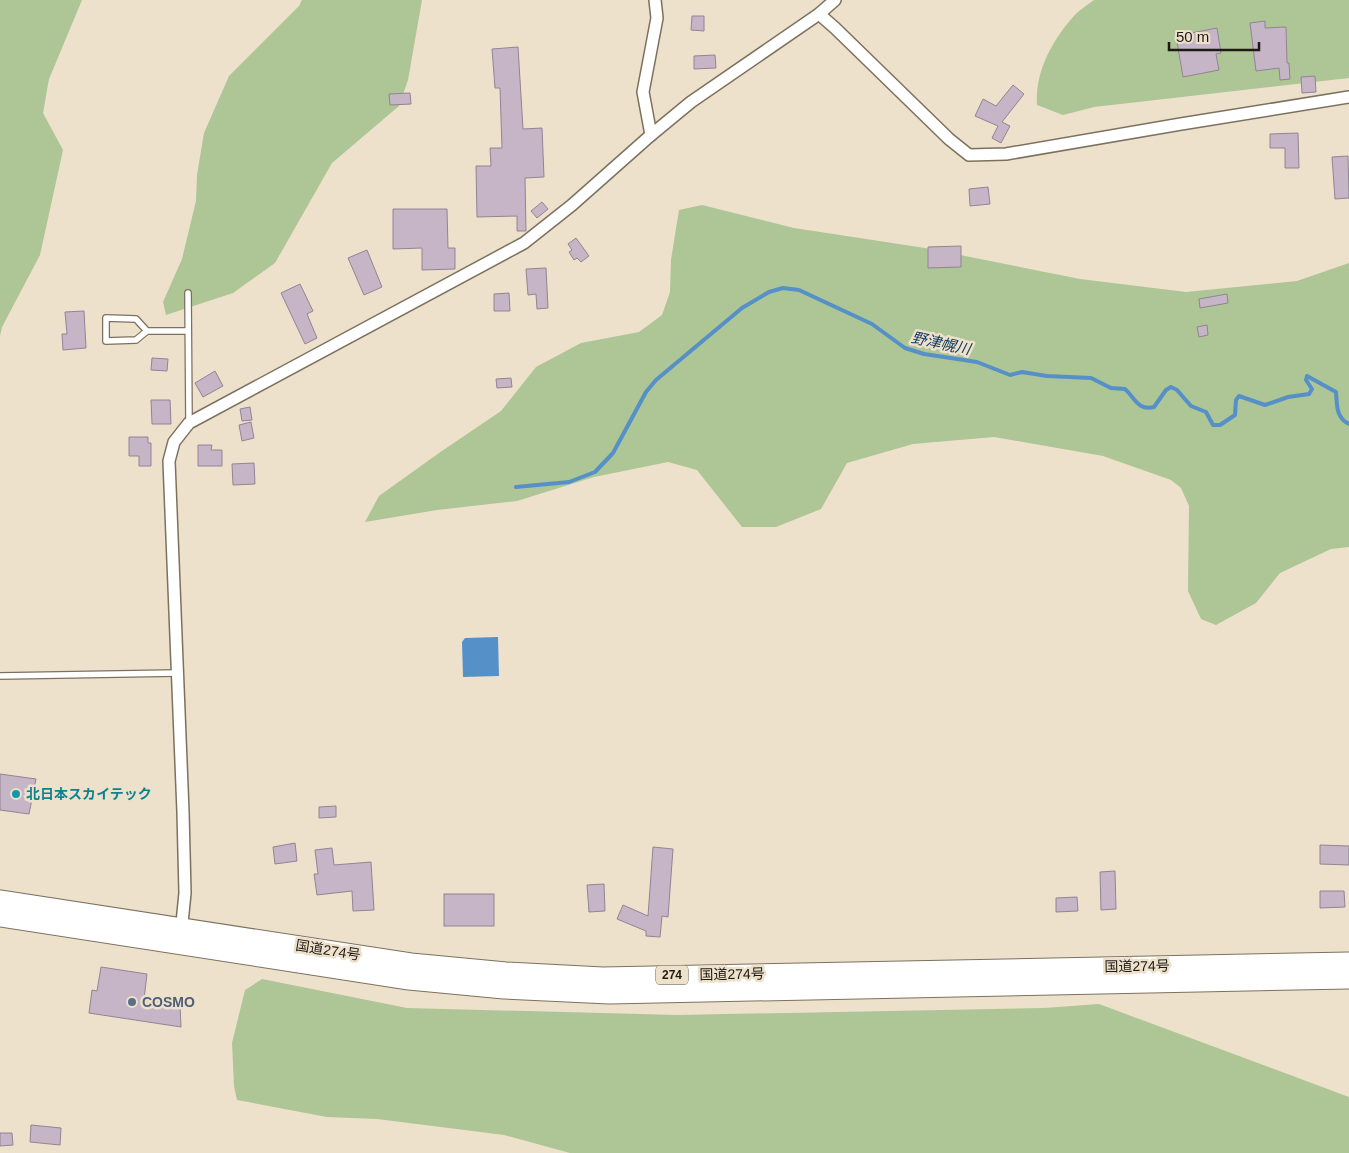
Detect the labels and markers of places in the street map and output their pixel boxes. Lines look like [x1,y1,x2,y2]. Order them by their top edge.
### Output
place label: 北日本スカイテック [26,786,152,802]
marker: 北日本スカイテック [10,788,22,800]
place label: COSMO [142,994,195,1010]
marker: COSMO [126,996,138,1008]

